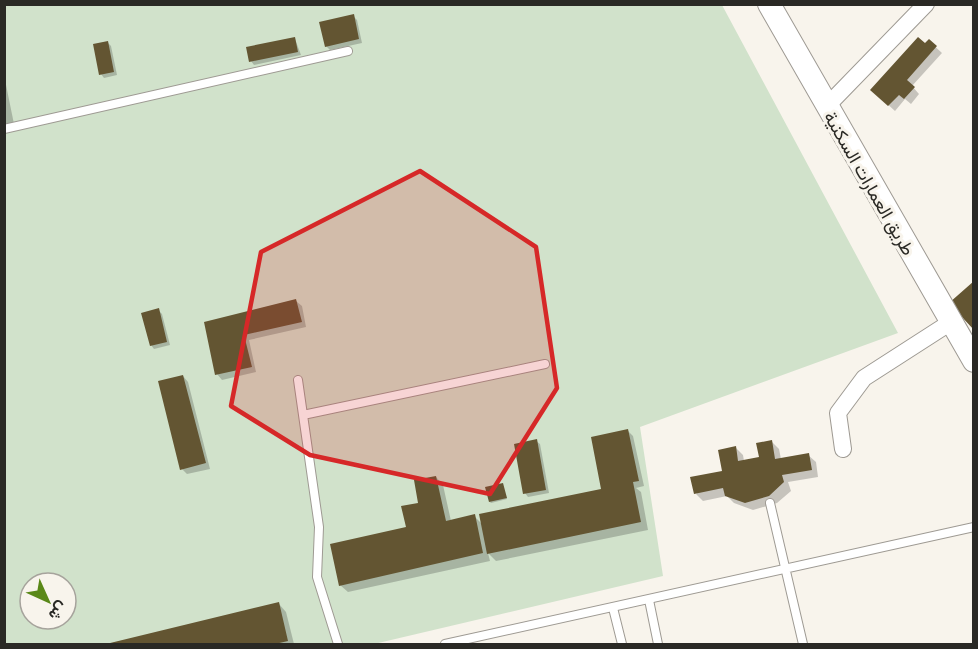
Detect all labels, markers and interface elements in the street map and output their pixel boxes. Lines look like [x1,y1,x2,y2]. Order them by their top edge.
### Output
street label: طريق العمارات السكنية [819,107,920,259]
north arrow [18,571,78,631]
text: ش [45,598,72,625]

